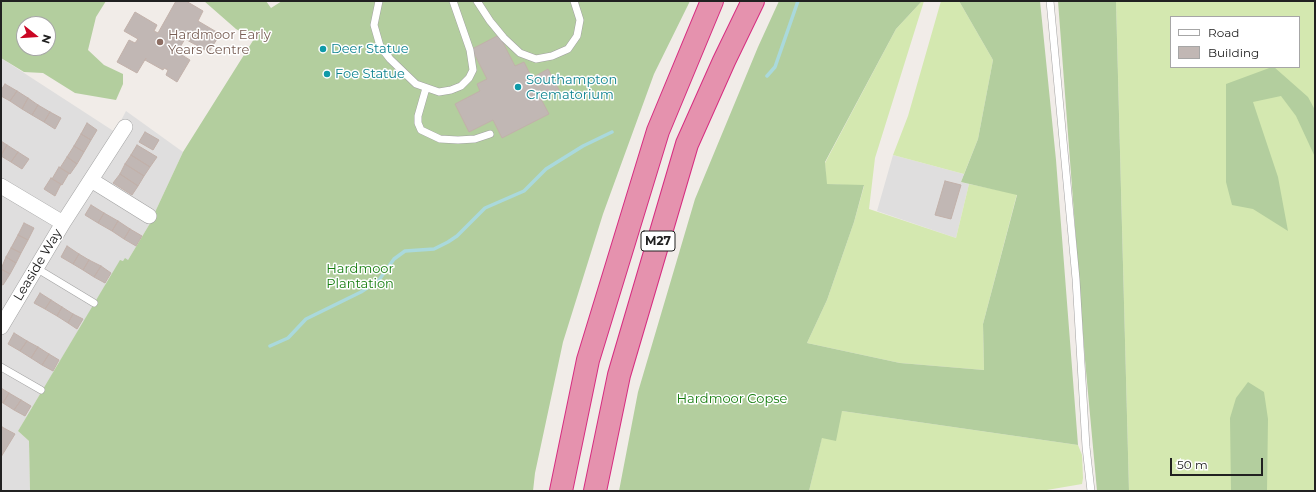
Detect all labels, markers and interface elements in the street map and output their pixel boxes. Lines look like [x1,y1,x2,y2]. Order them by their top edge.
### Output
north arrow [16,16,56,56]
legend [1170,16,1300,68]
text: Road [1208,25,1239,40]
place label: Hardmoor Early Years Centre [168,27,271,58]
text: N [39,33,55,46]
marker: Hardmoor Early Years Centre [155,37,165,47]
place label: Deer Statue [331,41,409,57]
marker: Deer Statue [318,44,328,54]
text: Building [1208,45,1259,60]
place label: Foe Statue [335,66,405,82]
marker: Foe Statue [322,69,332,79]
place label: Southampton Crematorium [526,72,617,103]
marker: Southampton Crematorium [513,82,523,92]
street label: Leaside Way [10,226,66,304]
road number: M27 [641,231,675,251]
park label: Hardmoor Plantation [326,261,394,292]
park label: Hardmoor Copse [677,391,787,407]
scale bar [1172,450,1265,476]
text: 50 m [1177,457,1208,472]

